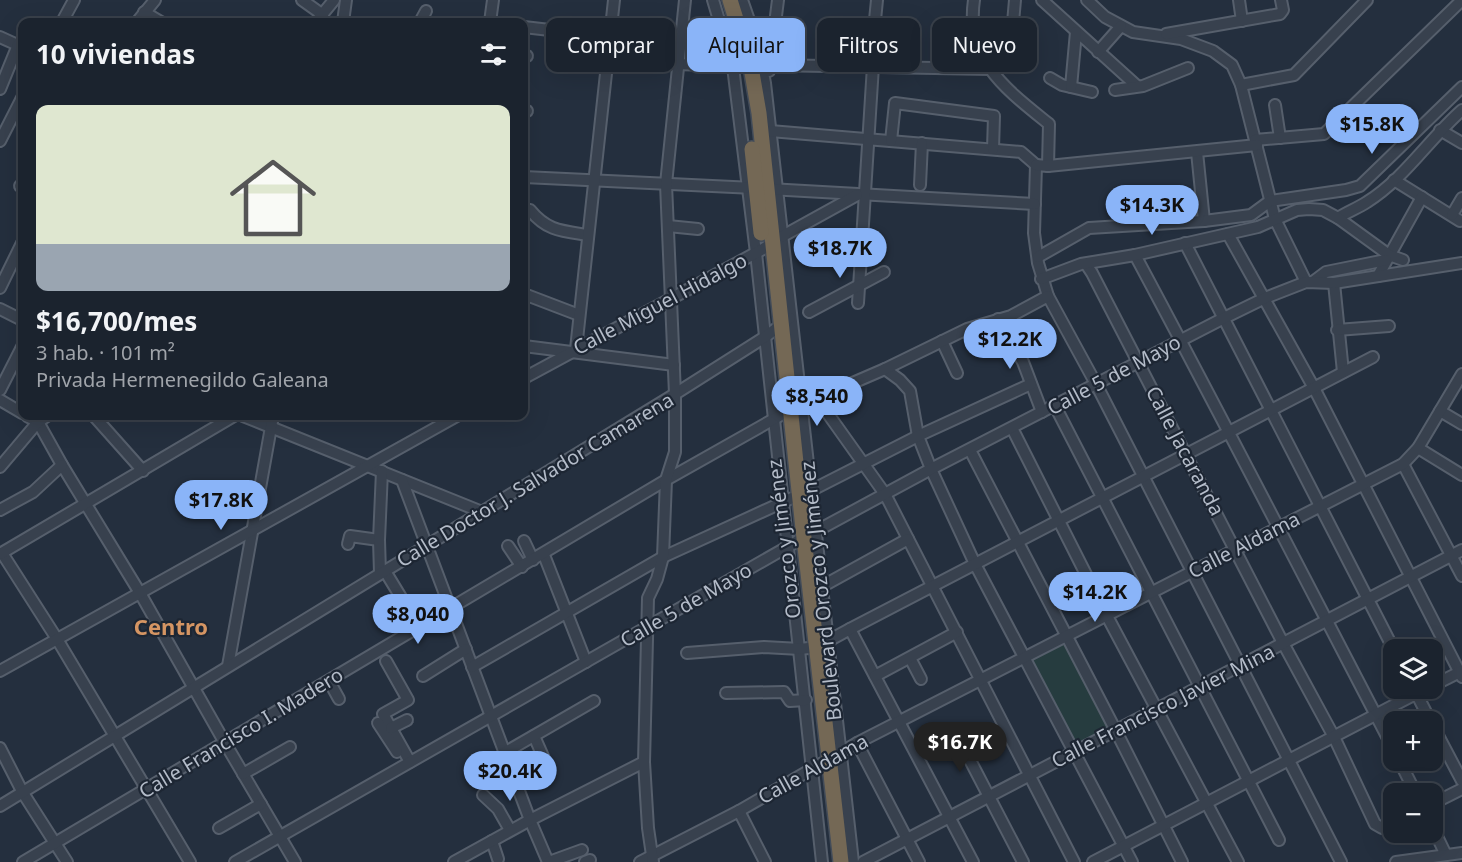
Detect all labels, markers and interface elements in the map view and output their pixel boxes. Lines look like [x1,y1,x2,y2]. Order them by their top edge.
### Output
chip: Comprar [546,18,675,72]
chip: Alquilar [687,18,805,72]
chip: Filtros [817,18,920,72]
chip: Nuevo [932,18,1037,72]
text: 10 viviendas [36,36,195,72]
icon: filters [477,38,510,71]
pin: $15.8K [1323,104,1421,155]
text: $15.8K [1340,110,1404,137]
icon: home [219,144,327,252]
pin: $14.3K [1103,185,1201,236]
text: $14.3K [1120,191,1184,218]
pin: $18.7K [791,228,889,279]
text: $18.7K [808,234,872,261]
street label: Calle Miguel Hidalgo [568,246,751,361]
text: $16,700/mes [36,303,197,339]
pin: $12.2K [961,319,1059,370]
text: $12.2K [978,325,1042,352]
street label: Calle 5 de Mayo [1042,328,1185,421]
text: 3 hab. · 101 m² [36,339,175,366]
text: Privada Hermenegildo Galeana [36,366,329,393]
pin: $8,540 [768,376,866,427]
street label: Calle Jacaranda [1140,381,1231,520]
text: $8,540 [786,382,848,409]
street label: Calle Doctor J. Salvador Camarena [391,386,678,573]
street label: Orozco y Jiménez [760,458,807,620]
street label: Boulevard Orozco y Jiménez [793,460,848,722]
pin: $17.8K [172,480,270,531]
text: $17.8K [189,486,253,513]
street label: Calle Aldama [1183,505,1304,584]
street label: Calle 5 de Mayo [615,556,756,653]
pin: $14.2K [1046,572,1144,623]
text: $14.2K [1063,578,1127,605]
pin: $8,040 [369,594,467,645]
text: $8,040 [387,600,449,627]
district label: Centro [134,611,208,641]
street label: Calle Francisco Javier Mina [1046,637,1279,774]
map controls [1383,639,1443,843]
button: layers [1383,639,1443,699]
street label: Calle Francisco I. Madero [134,661,348,804]
button: + [1383,711,1443,771]
pin: $16.7K [911,722,1009,773]
street label: Calle Aldama [753,727,873,810]
text: $16.7K [928,728,992,755]
pin: $20.4K [461,751,559,802]
text: $20.4K [478,757,542,784]
button: − [1383,783,1443,843]

